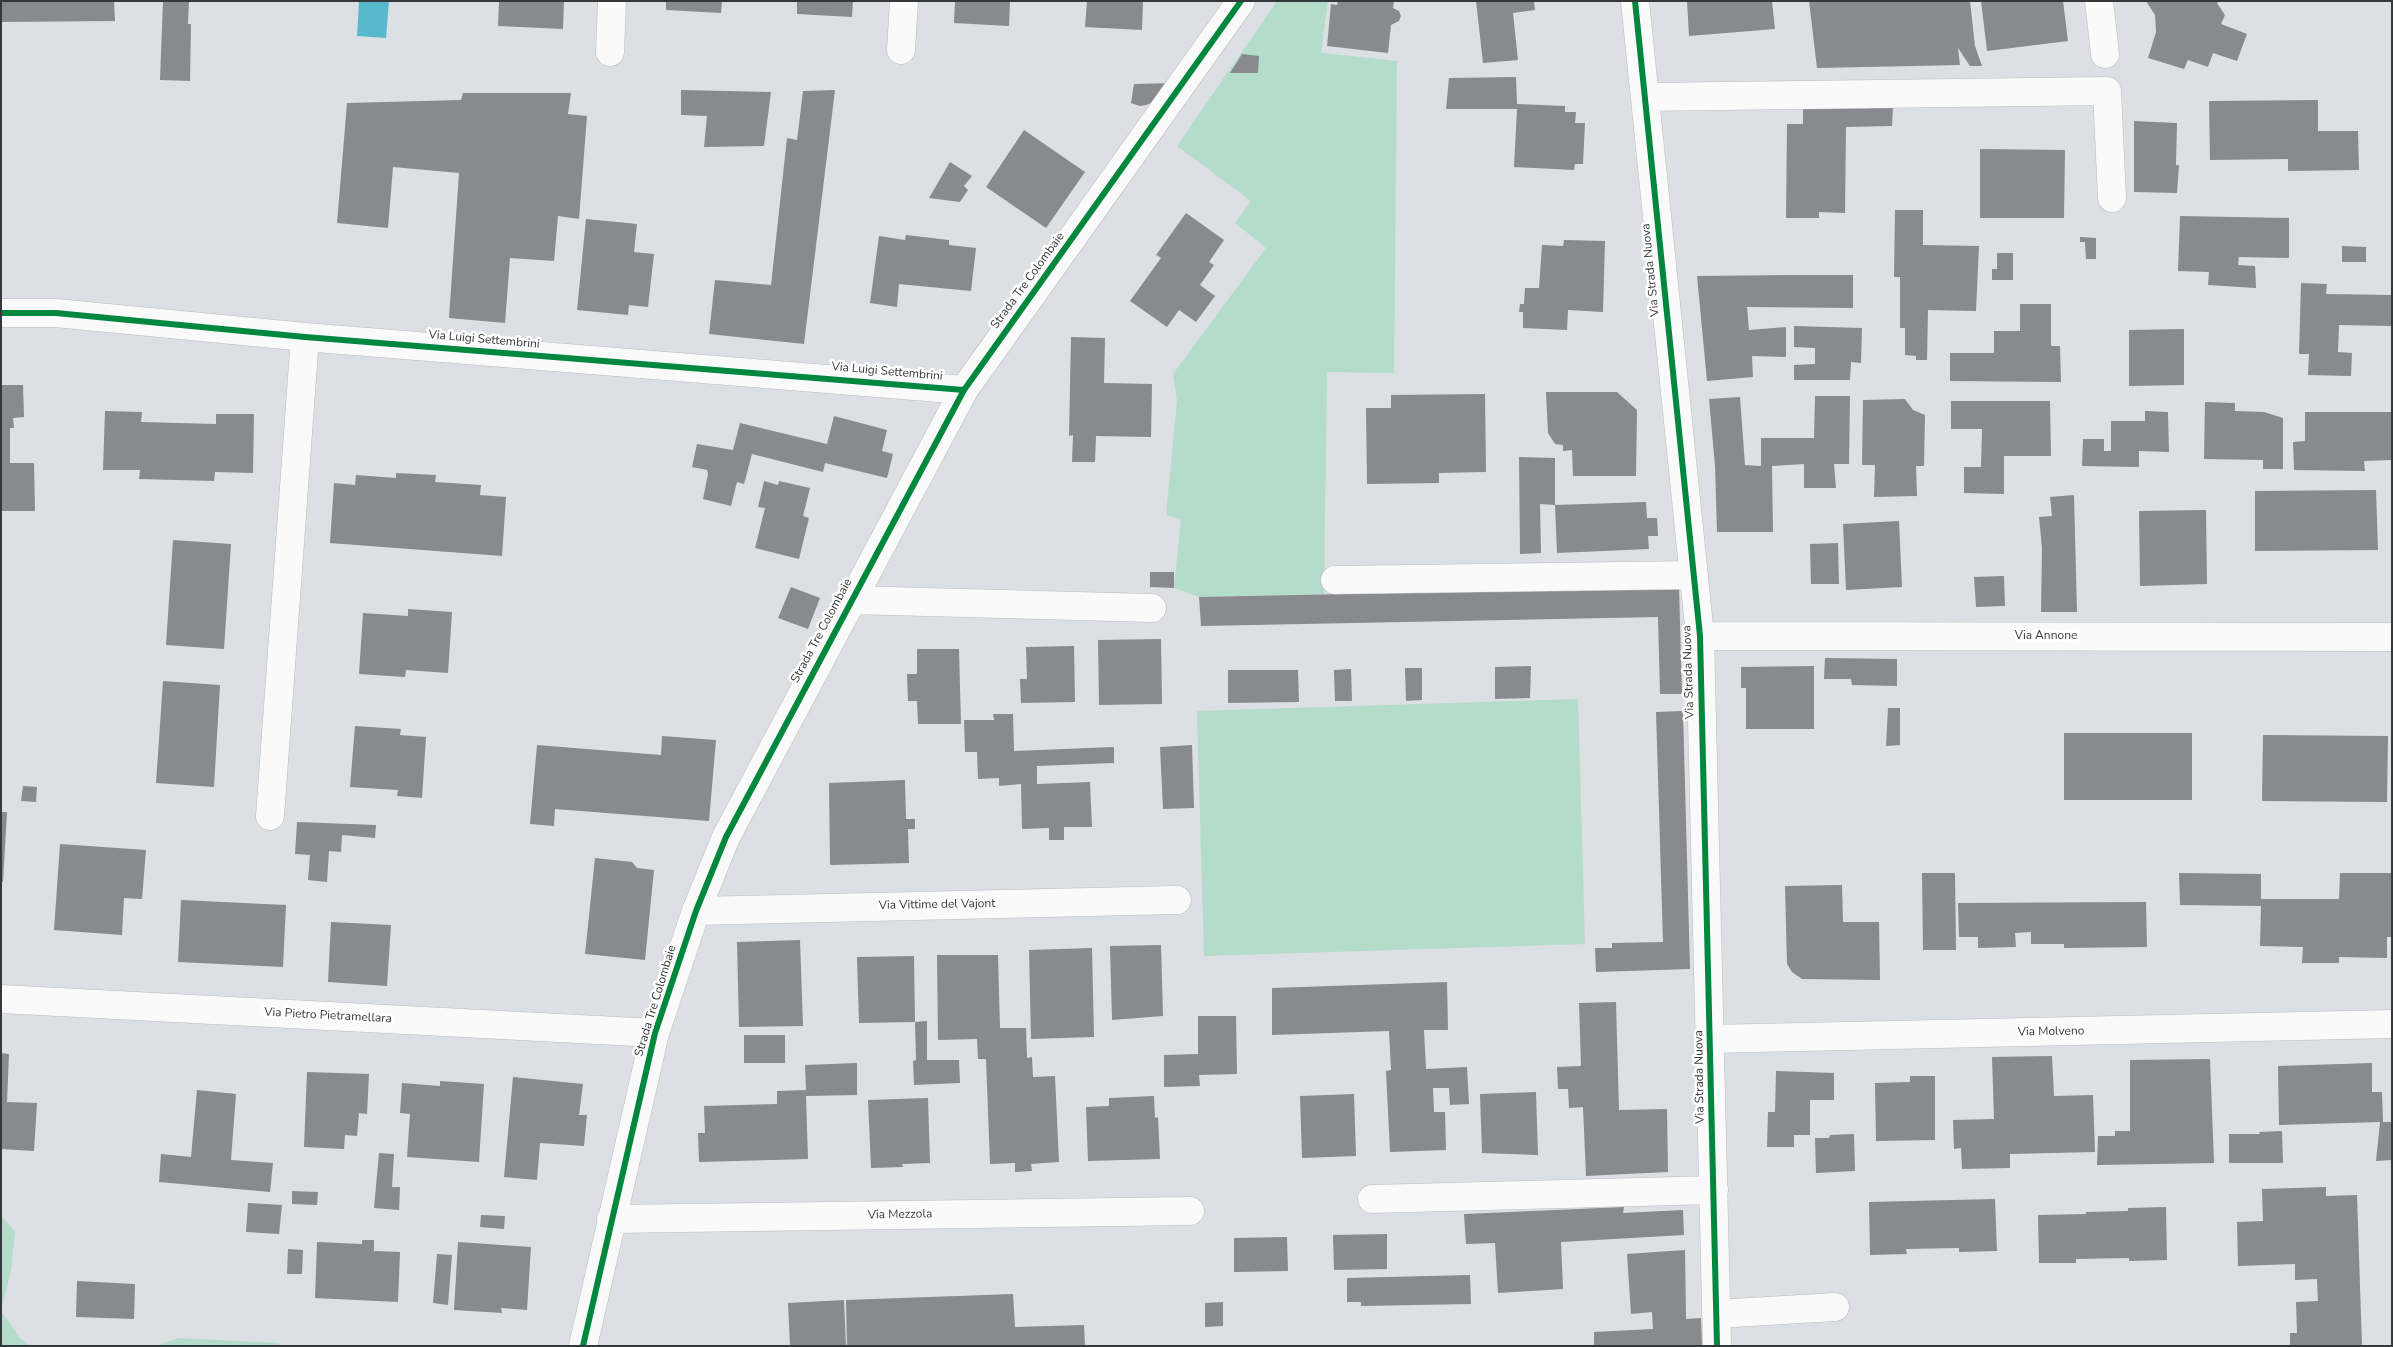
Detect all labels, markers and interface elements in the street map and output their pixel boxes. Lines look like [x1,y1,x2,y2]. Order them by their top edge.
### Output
street label: Via Strada Nuova [1639,223,1663,317]
street label: Strada Tre Colombaie [988,230,1068,332]
street label: Via Luigi Settembrini [428,328,540,352]
street label: Via Luigi Settembrini [831,360,943,384]
street label: Strada Tre Colombaie [788,576,856,686]
street label: Via Strada Nuova [1680,625,1698,719]
street label: Via Annone [2015,629,2077,643]
street label: Via Vittime del Vajont [878,897,996,913]
street label: Strada Tre Colombaie [632,943,680,1059]
street label: Via Pietro Pietramellara [264,1005,392,1027]
street label: Via Molveno [2017,1024,2085,1040]
street label: Via Strada Nuova [1692,1030,1708,1124]
street label: Via Mezzola [868,1207,932,1223]

